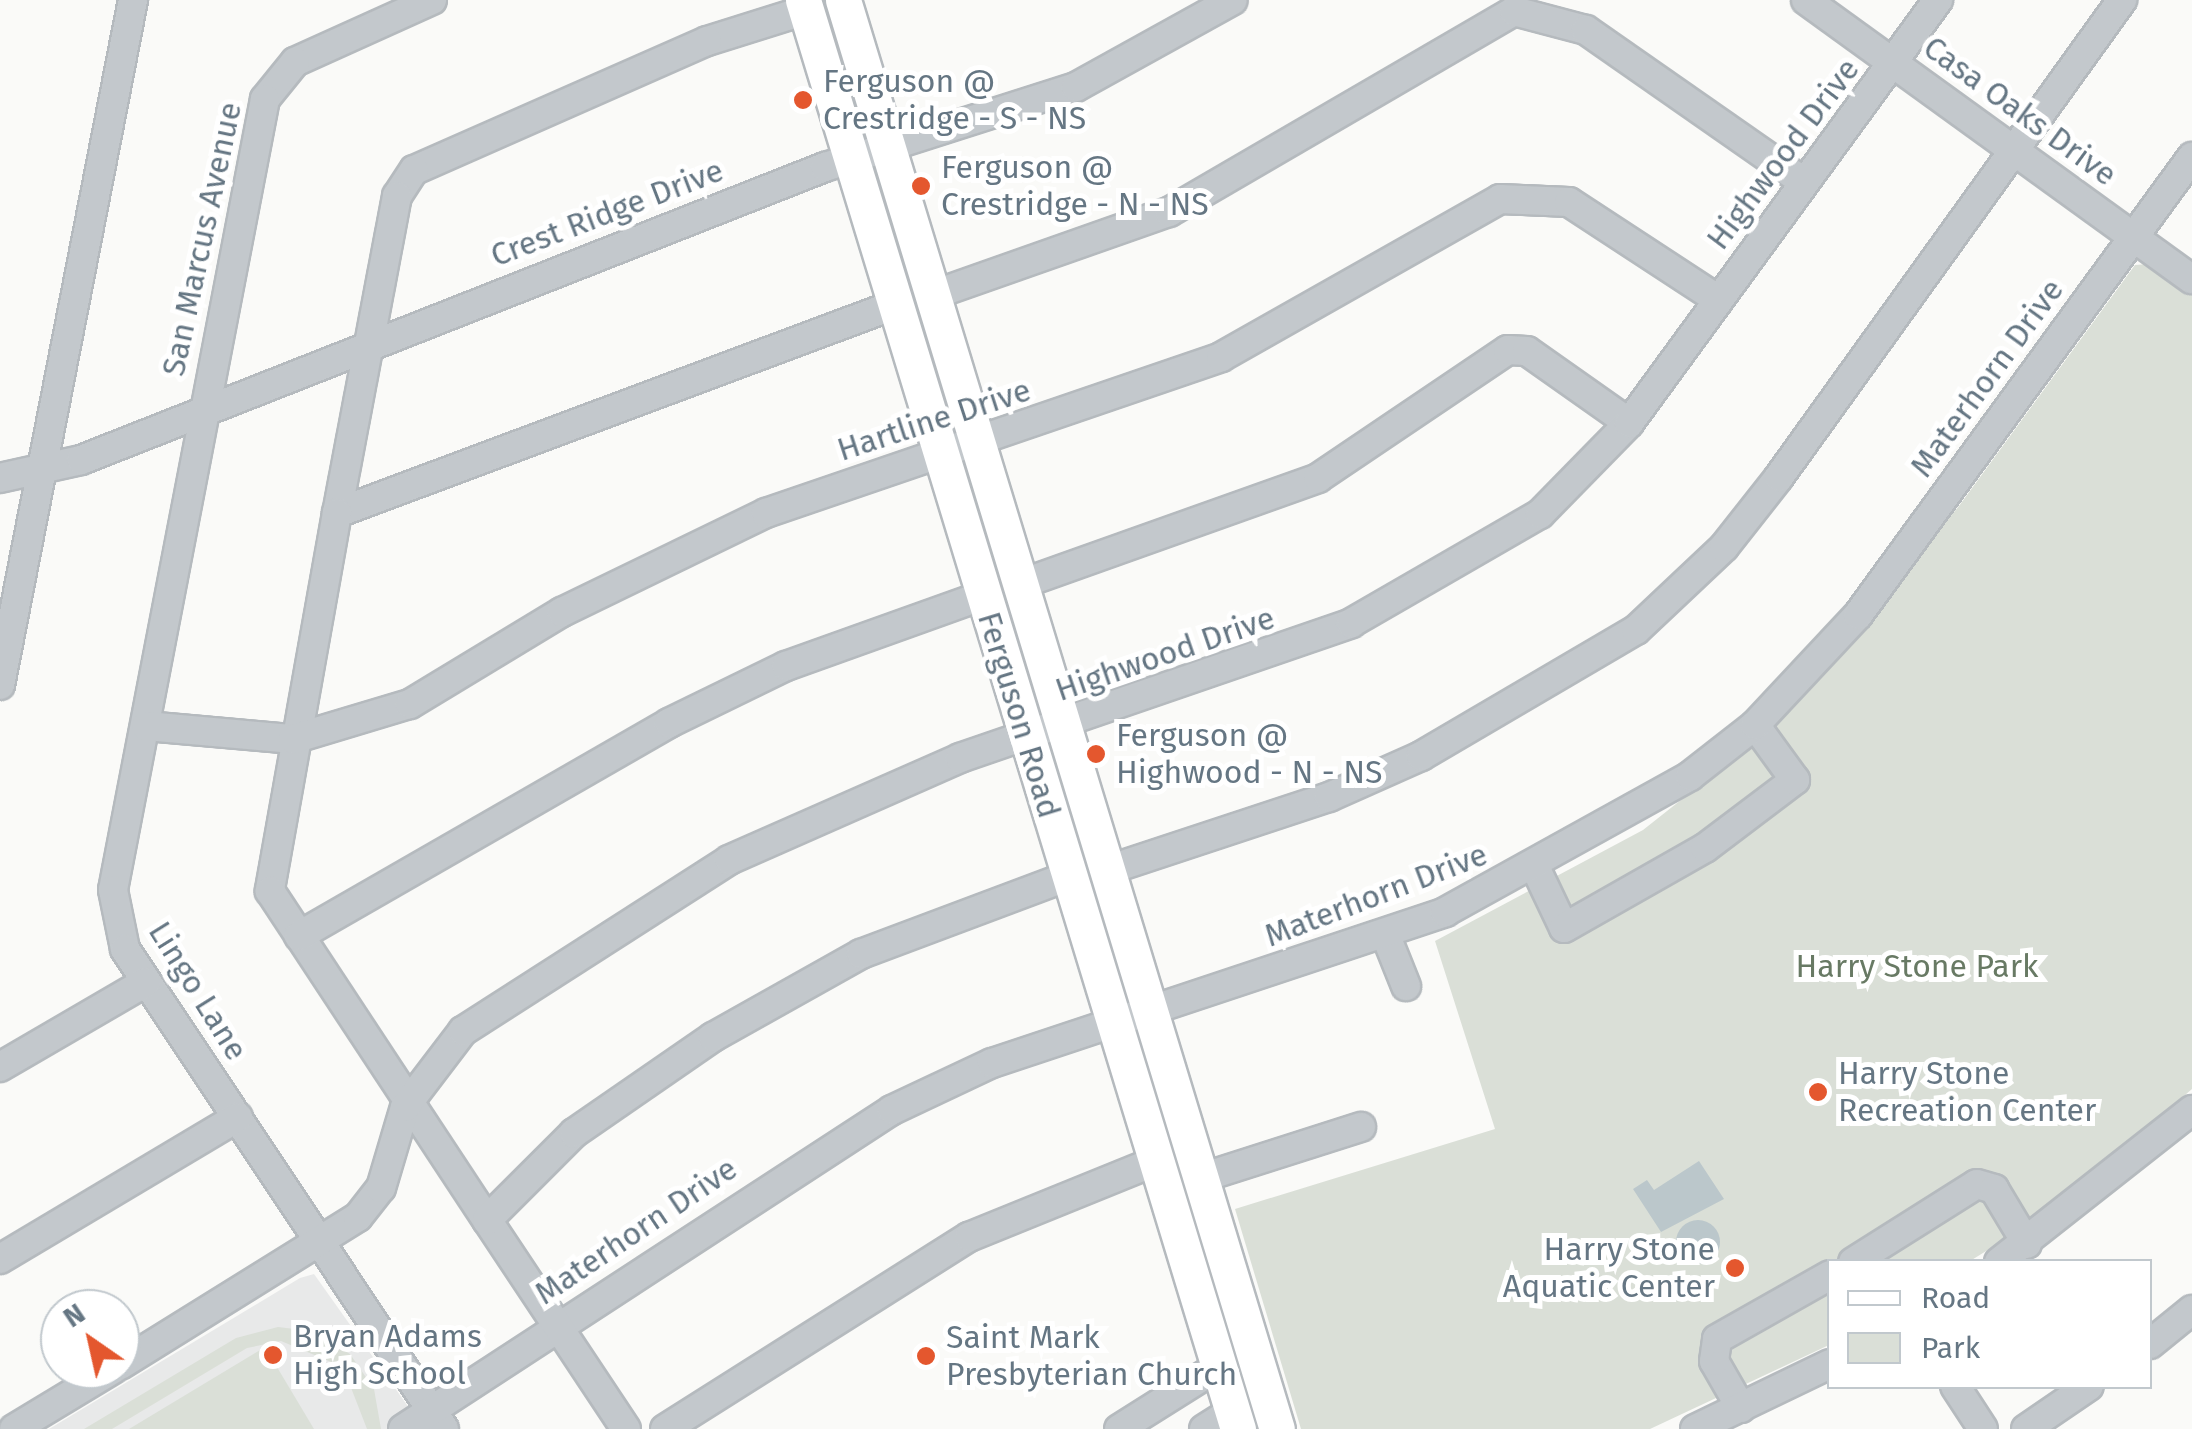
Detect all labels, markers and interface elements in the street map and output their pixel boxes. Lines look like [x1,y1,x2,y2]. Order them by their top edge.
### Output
street label: Casa Oaks Drive [1916,28,2124,194]
street label: Highwood Drive [1699,51,1867,257]
place label: Ferguson @ Crestridge - S - NS [823,63,1086,138]
marker: Ferguson @ Crestridge - S - NS [792,89,814,111]
street label: San Marcus Avenue [154,99,250,379]
place label: Ferguson @ Crestridge - N - NS [941,149,1209,224]
street label: Crest Ridge Drive [485,151,729,275]
marker: Ferguson @ Crestridge - N - NS [910,175,932,197]
street label: Materhorn Drive [1902,272,2072,484]
street label: Hartline Drive [833,371,1035,469]
street label: Highwood Drive [1050,599,1280,709]
street label: Ferguson Road [969,607,1069,823]
place label: Ferguson @ Highwood - N - NS [1116,717,1382,792]
marker: Ferguson @ Highwood - N - NS [1085,743,1107,765]
street label: Materhorn Drive [1259,835,1493,955]
street label: Lingo Lane [140,915,256,1067]
park label: Harry Stone Park [1796,947,2038,985]
place label: Harry Stone Recreation Center [1838,1055,2096,1130]
marker: Harry Stone Recreation Center [1807,1081,1829,1103]
street label: Materhorn Drive [528,1149,744,1313]
place label: Harry Stone Aquatic Center [1503,1231,1715,1306]
marker: Harry Stone Aquatic Center [1724,1257,1746,1279]
legend [1827,1259,2152,1389]
text: Road [1921,1280,1990,1316]
north arrow [40,1289,140,1389]
text: N [57,1297,91,1334]
place label: Bryan Adams High School [293,1318,482,1393]
place label: Saint Mark Presbyterian Church [946,1319,1237,1394]
text: Park [1921,1330,1980,1366]
marker: Bryan Adams High School [262,1344,284,1366]
marker: Saint Mark Presbyterian Church [915,1345,937,1367]

